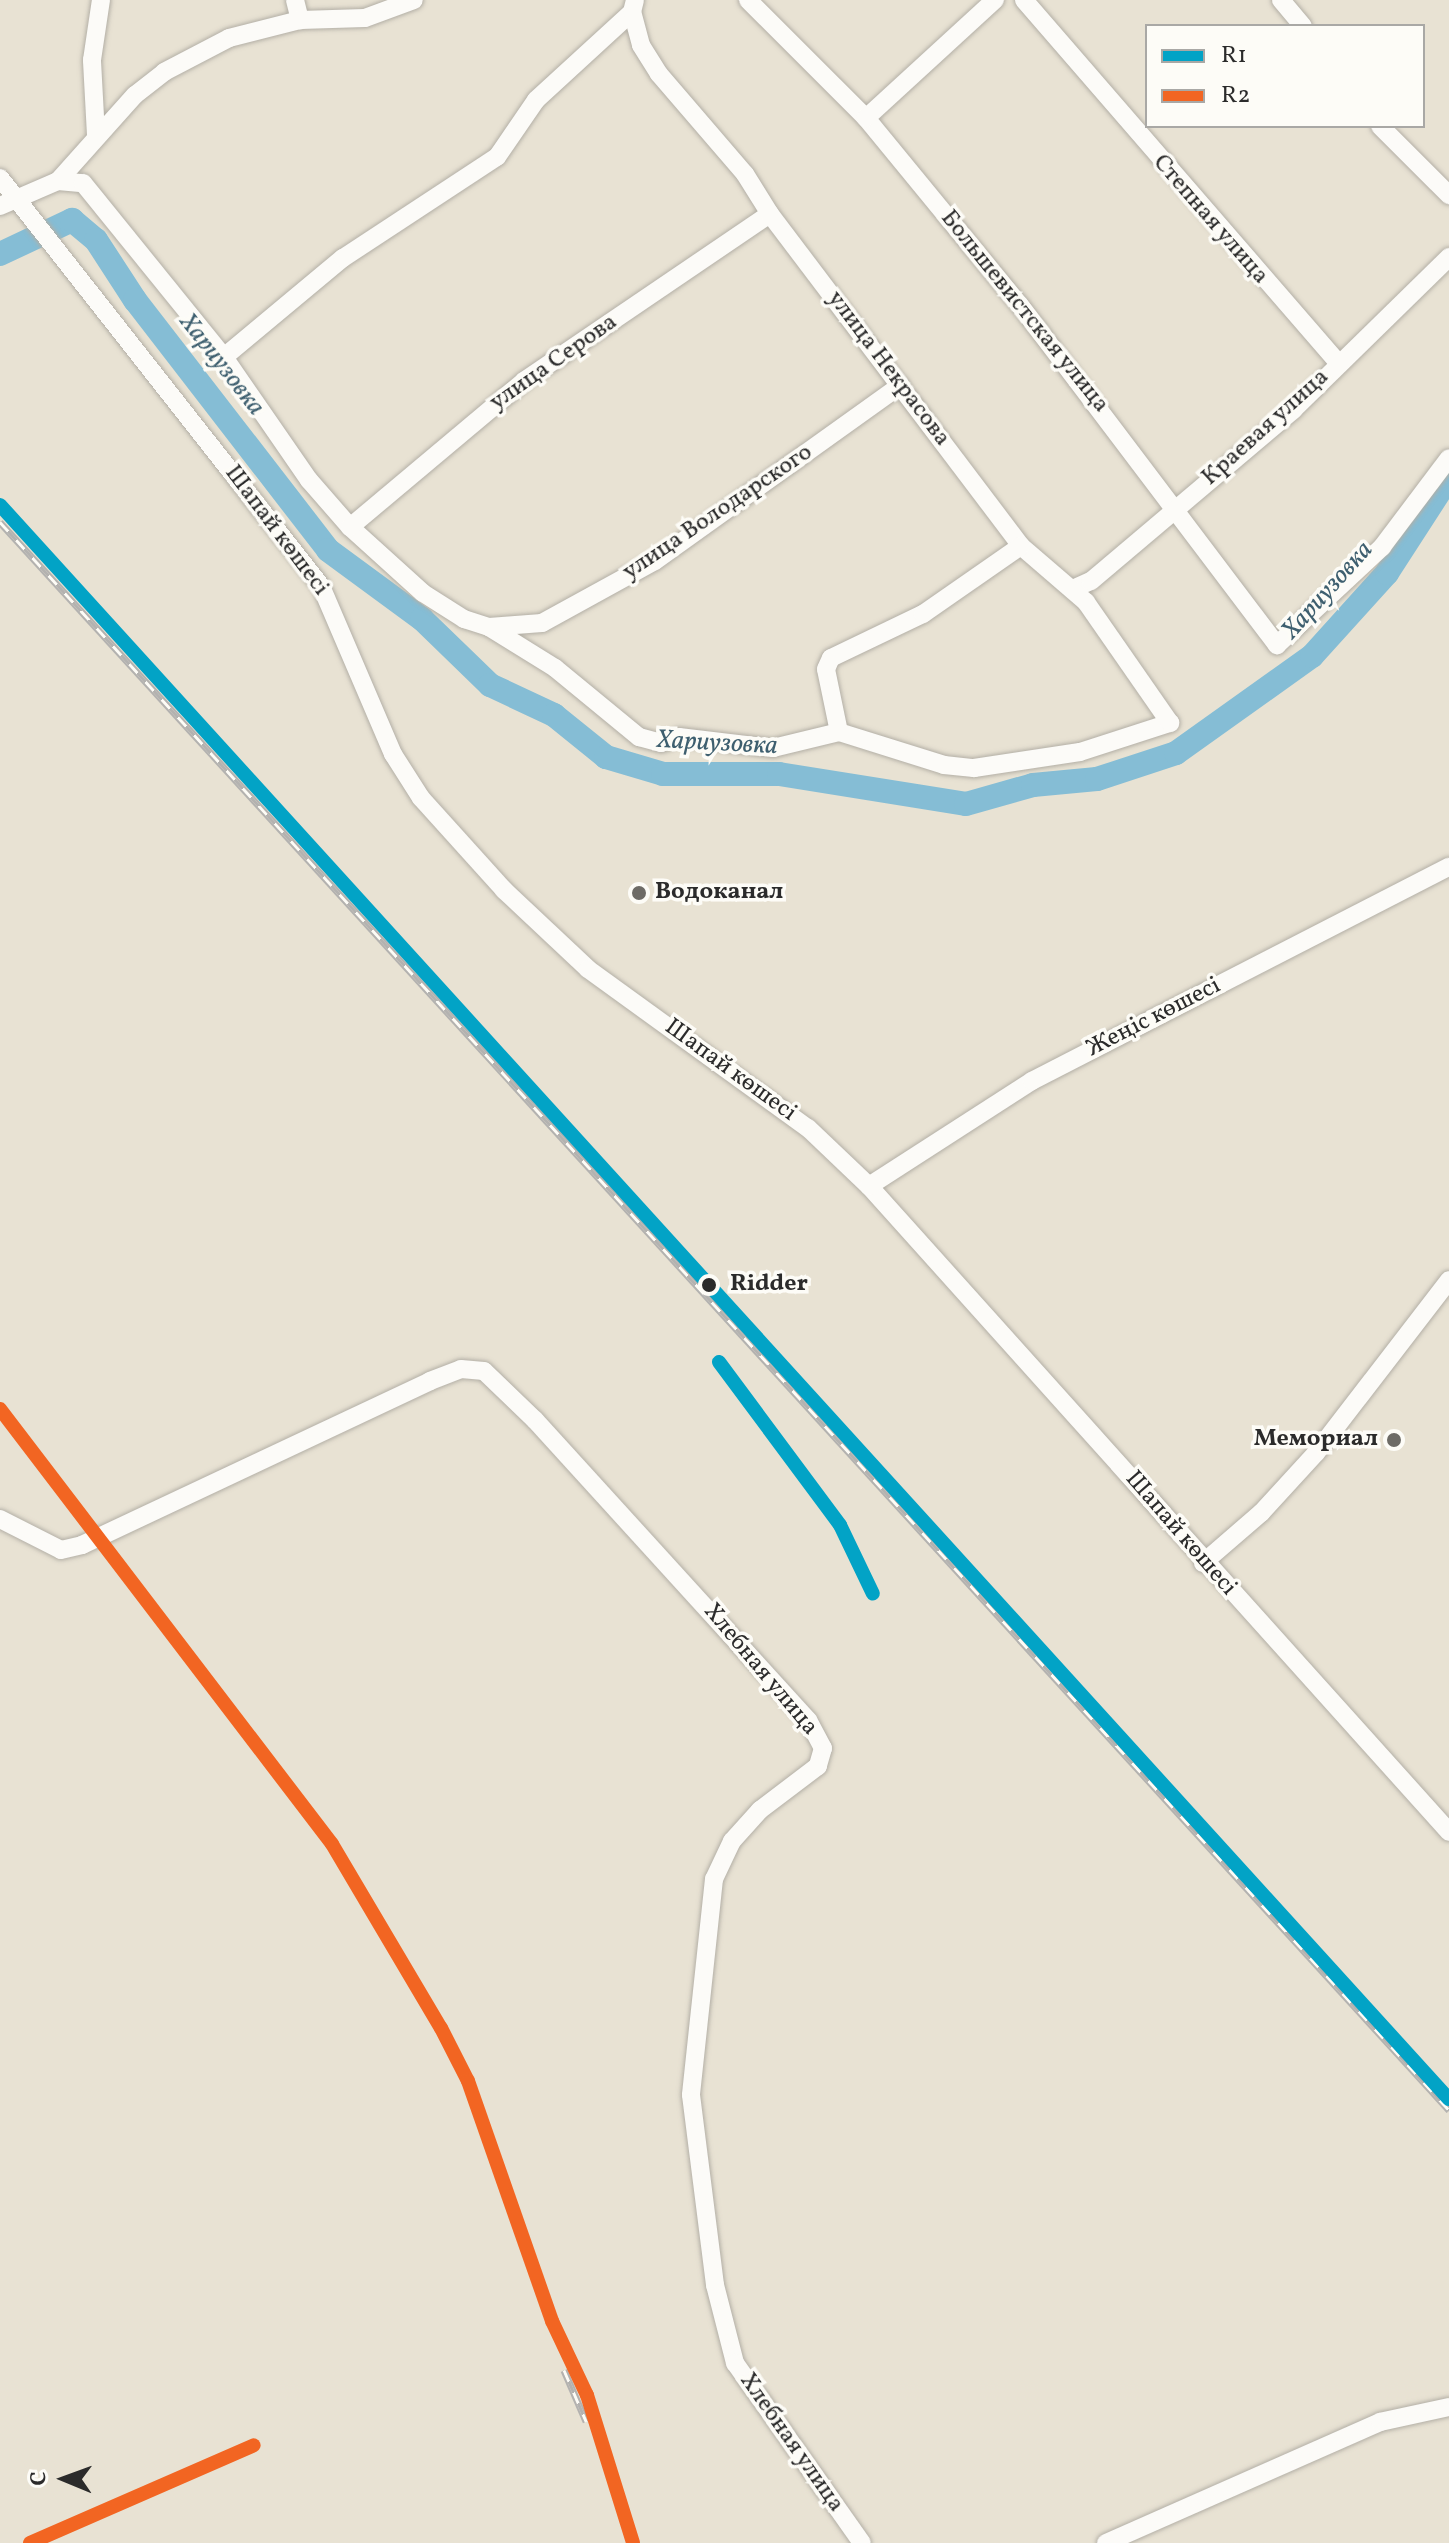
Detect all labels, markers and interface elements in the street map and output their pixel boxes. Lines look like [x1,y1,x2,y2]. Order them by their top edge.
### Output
legend [1145,24,1425,128]
text: R1 [1221,39,1247,73]
text: R2 [1221,79,1250,113]
street label: Степная улица [1146,149,1274,291]
street label: Большевистская улица [933,205,1115,419]
street label: улица Некрасова [820,286,956,452]
water label: Хариузовка [171,308,271,422]
street label: улица Серова [485,308,623,418]
street label: Краевая улица [1196,363,1336,493]
street label: улица Володарского [618,439,818,587]
street label: Шапай көшесі [218,460,334,602]
water label: Хариузовка [1276,535,1380,647]
water label: Хариузовка [656,725,778,763]
place label: Водоканал [655,879,783,907]
marker: Водоканал [630,884,648,902]
street label: Жеңіс көшесі [1082,972,1226,1064]
street label: Шапай көшесі [658,1014,802,1128]
marker: Ridder [695,1271,723,1299]
place label: Ridder [730,1271,808,1299]
place label: Мемориал [1254,1426,1378,1454]
marker: Мемориал [1385,1431,1403,1449]
street label: Шапай көшесі [1118,1466,1242,1602]
street label: Хлебная улица [696,1598,824,1742]
street label: Хлебная улица [732,2368,850,2518]
north arrow [24,2439,104,2519]
text: С [24,2471,55,2486]

